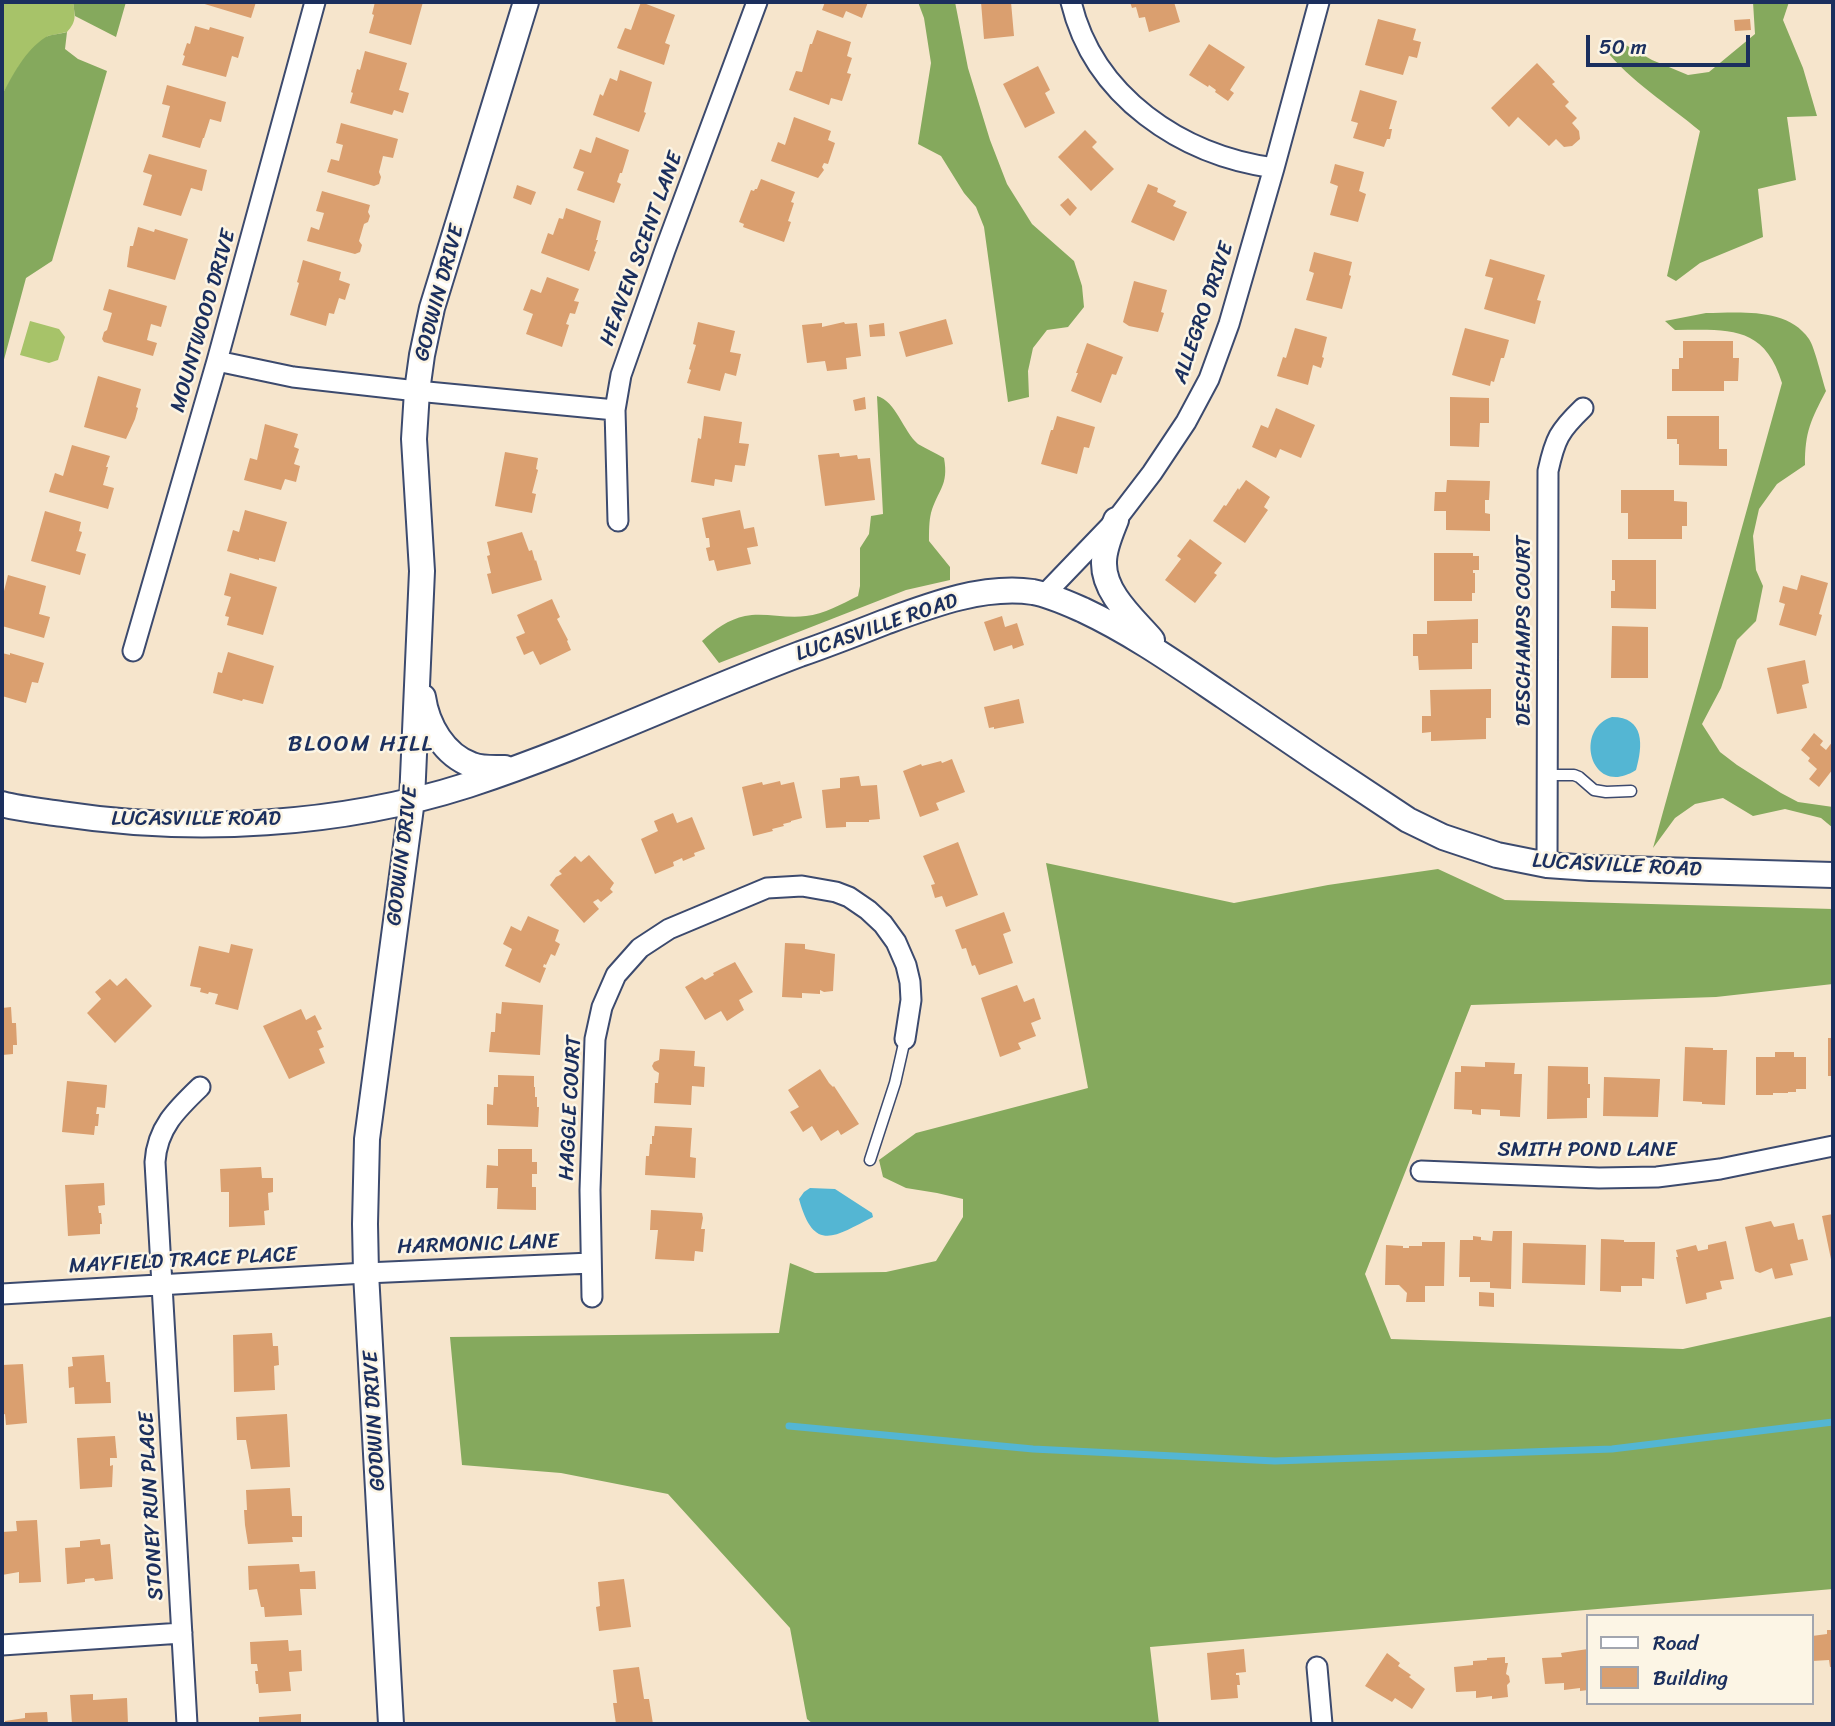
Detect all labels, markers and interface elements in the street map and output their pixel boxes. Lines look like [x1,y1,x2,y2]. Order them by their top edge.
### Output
scale bar [1590,21,1755,65]
text: 50 m [1599,28,1647,66]
street label: HEAVEN SCENT LANE [595,149,689,349]
street label: GODWIN DRIVE [410,222,470,364]
street label: MOUNTWOOD DRIVE [166,227,242,415]
street label: ALLEGRO DRIVE [1168,239,1240,387]
street label: DESCHAMPS COURT [1512,536,1538,726]
street label: LUCASVILLE ROAD [793,588,961,668]
district label: BLOOM HILL [289,731,433,759]
street label: GODWIN DRIVE [382,785,424,927]
street label: LUCASVILLE ROAD [111,807,281,833]
street label: LUCASVILLE ROAD [1532,849,1702,883]
street label: HAGGLE COURT [555,1035,587,1181]
street label: SMITH POND LANE [1497,1138,1677,1164]
street label: HARMONIC LANE [397,1230,559,1260]
street label: MAYFIELD TRACE PLACE [68,1242,298,1280]
street label: GODWIN DRIVE [359,1350,391,1492]
street label: STONEY RUN PLACE [134,1411,170,1601]
legend [1587,1614,1814,1705]
text: Road [1653,1624,1698,1662]
text: Building [1653,1659,1728,1697]

